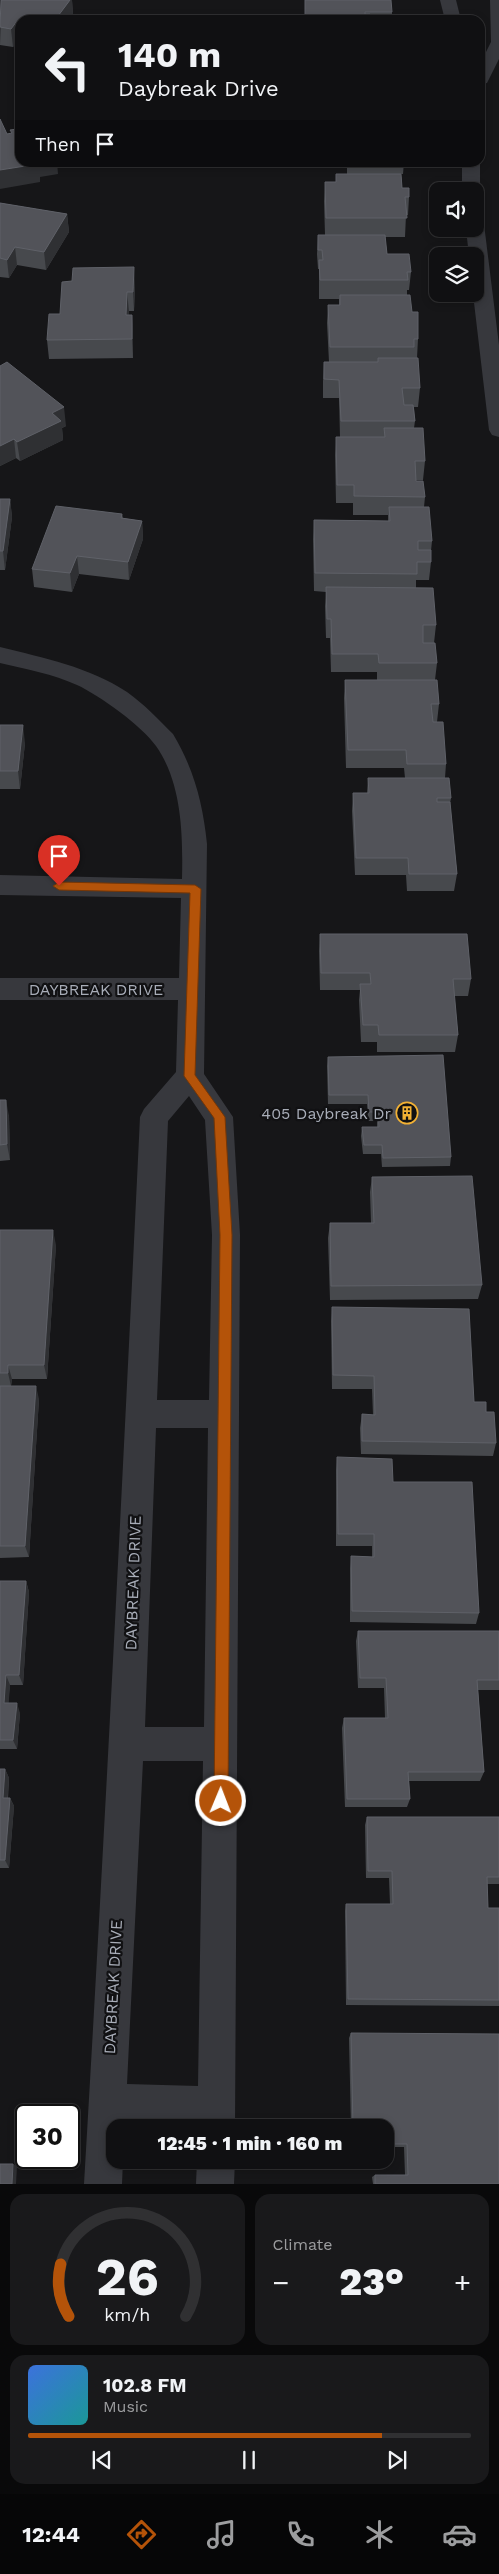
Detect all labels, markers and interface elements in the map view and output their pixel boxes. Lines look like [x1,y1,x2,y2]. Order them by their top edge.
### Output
text: 140 m [118,34,221,76]
icon: left [35,35,100,100]
text: Daybreak Drive [118,76,279,101]
icon: arrive [91,130,119,158]
text: Then [35,133,81,156]
map controls [429,182,484,302]
button: sound [429,182,484,237]
button: layers [429,247,484,302]
pin [38,835,80,886]
icon: arrive [45,842,73,870]
street label: DAYBREAK DRIVE [29,980,163,999]
building icon: 405 Daybreak Dr [395,1101,419,1125]
place label: 405 Daybreak Dr [261,1104,391,1123]
street label: DAYBREAK DRIVE [121,1515,145,1651]
position arrow [194,1774,246,1826]
street label: DAYBREAK DRIVE [100,1919,126,2055]
speed limit sign: 30 [15,2104,80,2169]
text: 12:45 · 1 min · 160 m [158,2132,342,2155]
text: Climate [273,2235,333,2254]
text: 26 [96,2247,159,2308]
text: 23° [339,2260,404,2304]
text: − [273,2266,289,2299]
text: + [454,2266,471,2299]
text: km/h [104,2304,150,2325]
text: 102.8 FM [103,2374,187,2397]
text: Music [103,2397,148,2416]
icon: previous [88,2446,116,2474]
icon: pause [235,2446,263,2474]
icon: next [383,2446,411,2474]
icon: directions [124,2517,159,2552]
icon: music [204,2517,239,2552]
icon: phone [283,2517,318,2552]
icon: climate [362,2517,397,2552]
icon: car [442,2517,477,2552]
text: 12:44 [22,2522,80,2547]

